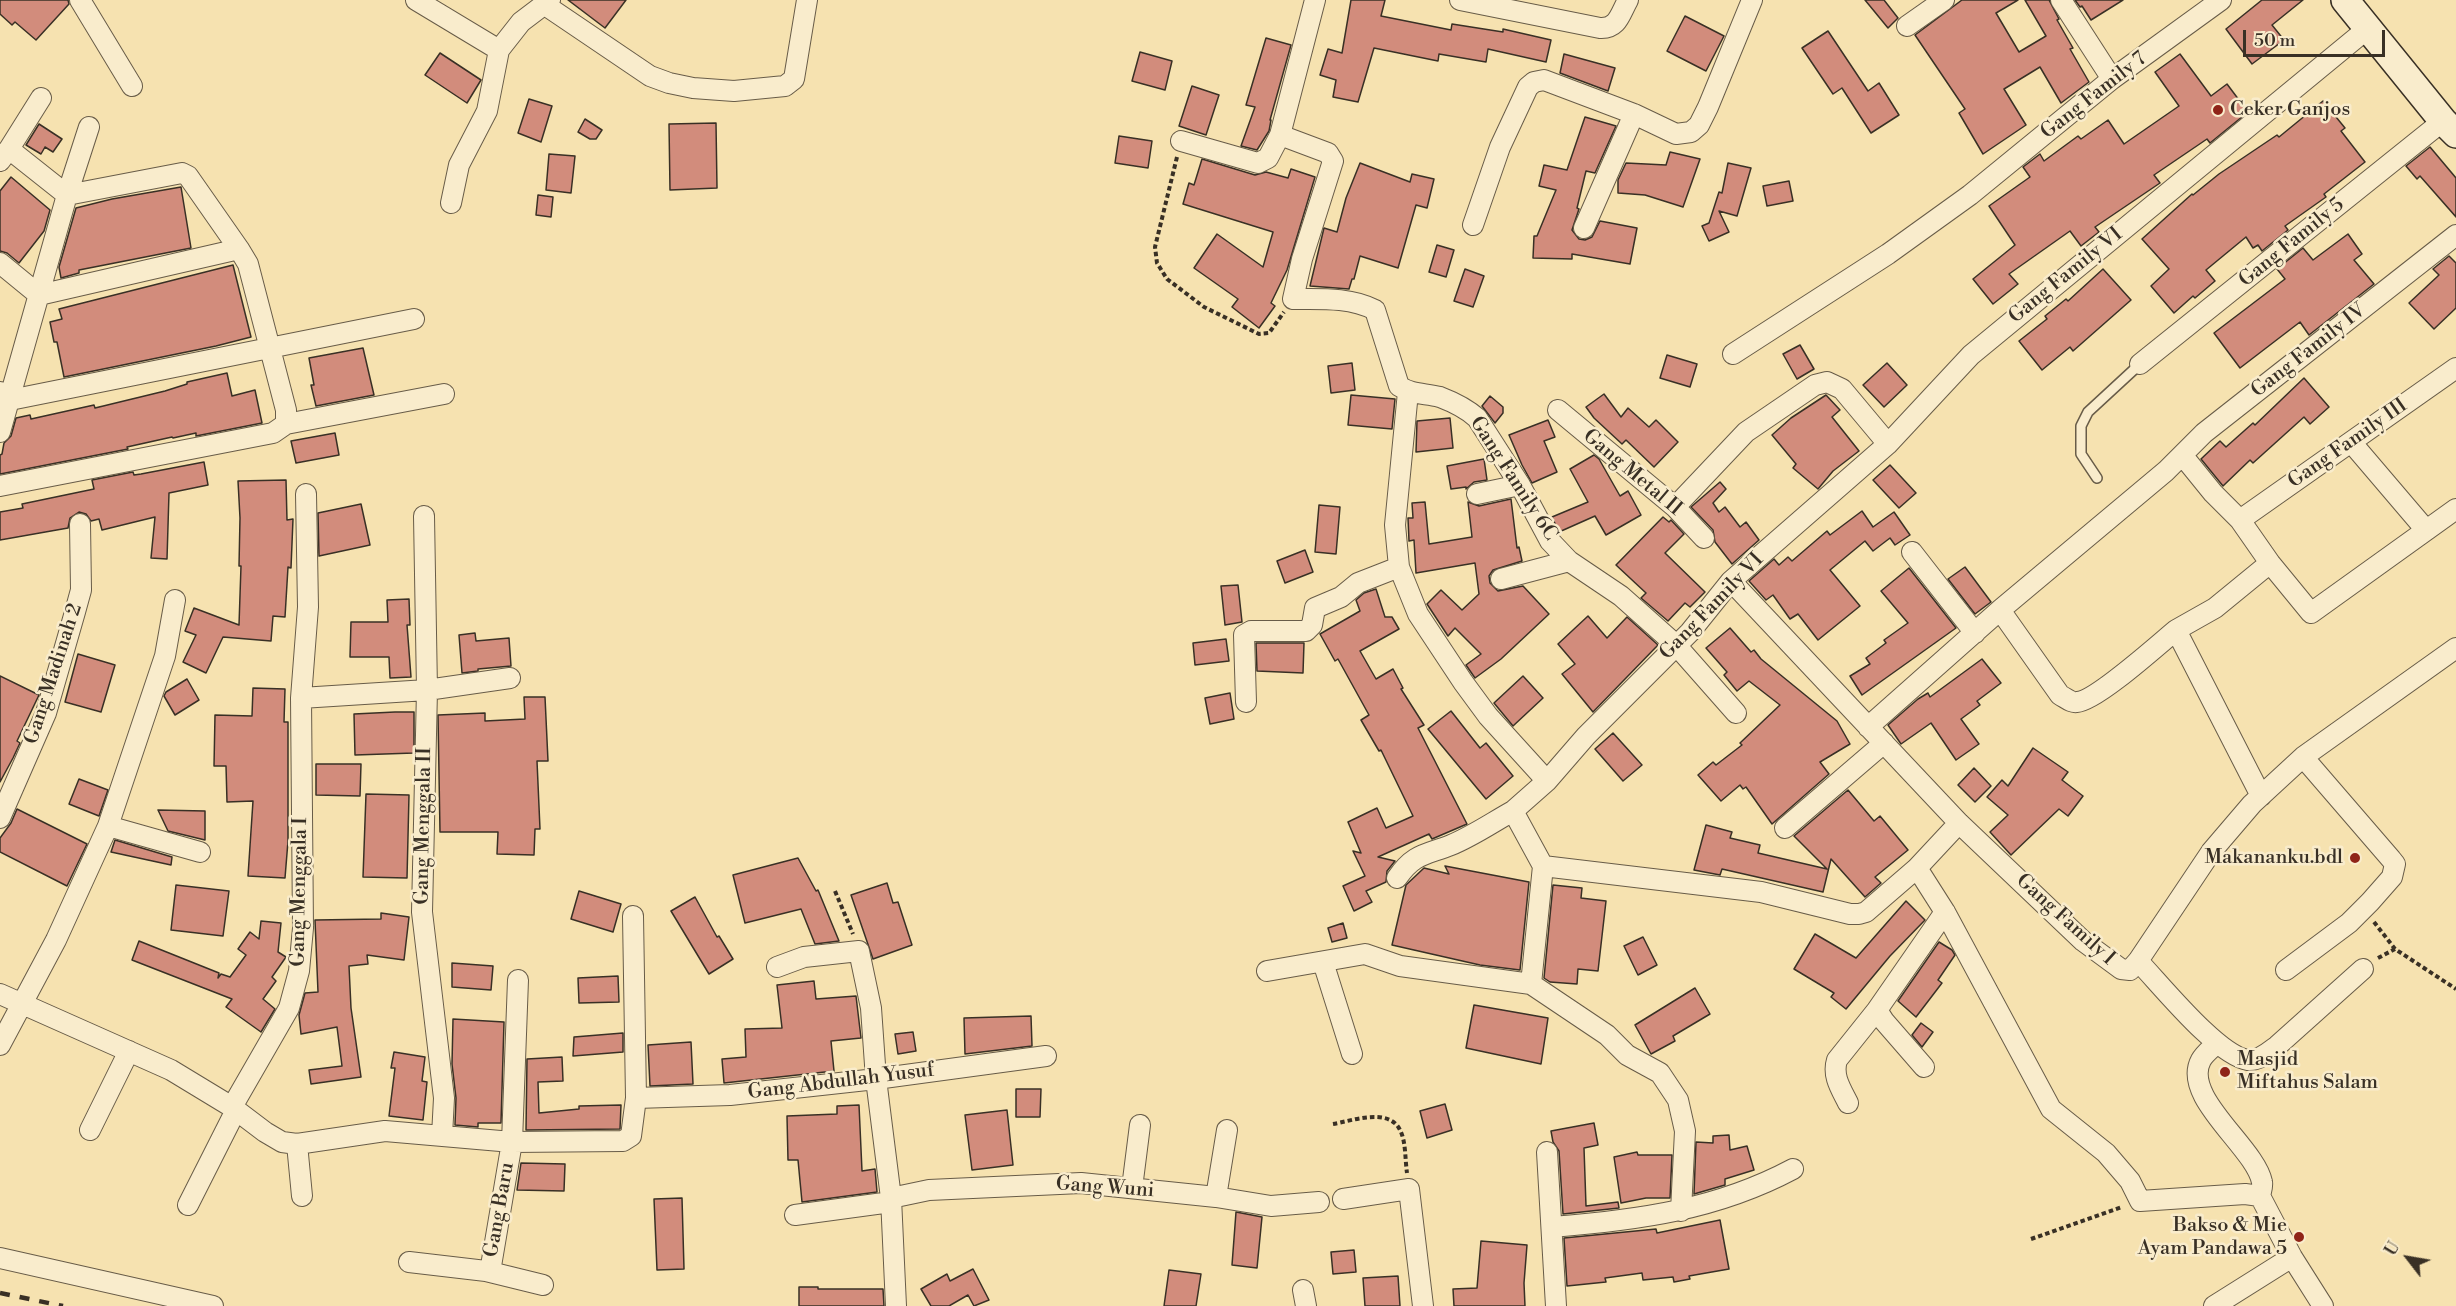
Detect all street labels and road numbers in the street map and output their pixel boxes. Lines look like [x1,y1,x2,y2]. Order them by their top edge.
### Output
street label: Gang Family 7 [2036,47,2152,145]
street label: Gang Family 5 [2235,193,2349,293]
street label: Gang Family VI [2004,223,2128,329]
street label: Gang Family IV [2247,299,2371,403]
street label: Gang Family III [2284,394,2412,494]
street label: Gang Family 6C [1464,412,1562,546]
street label: Gang Metal II [1578,425,1686,521]
street label: Gang Family VI [1655,549,1769,665]
street label: Gang Madinah 2 [20,601,88,747]
street label: Gang Menggala II [411,747,437,905]
street label: Gang Menggala I [287,817,313,967]
street label: Gang Family I [2011,869,2119,971]
street label: Gang Abdullah Yusuf [747,1059,935,1105]
street label: Gang Baru [480,1161,520,1259]
street label: Gang Wuni [1055,1173,1155,1203]

